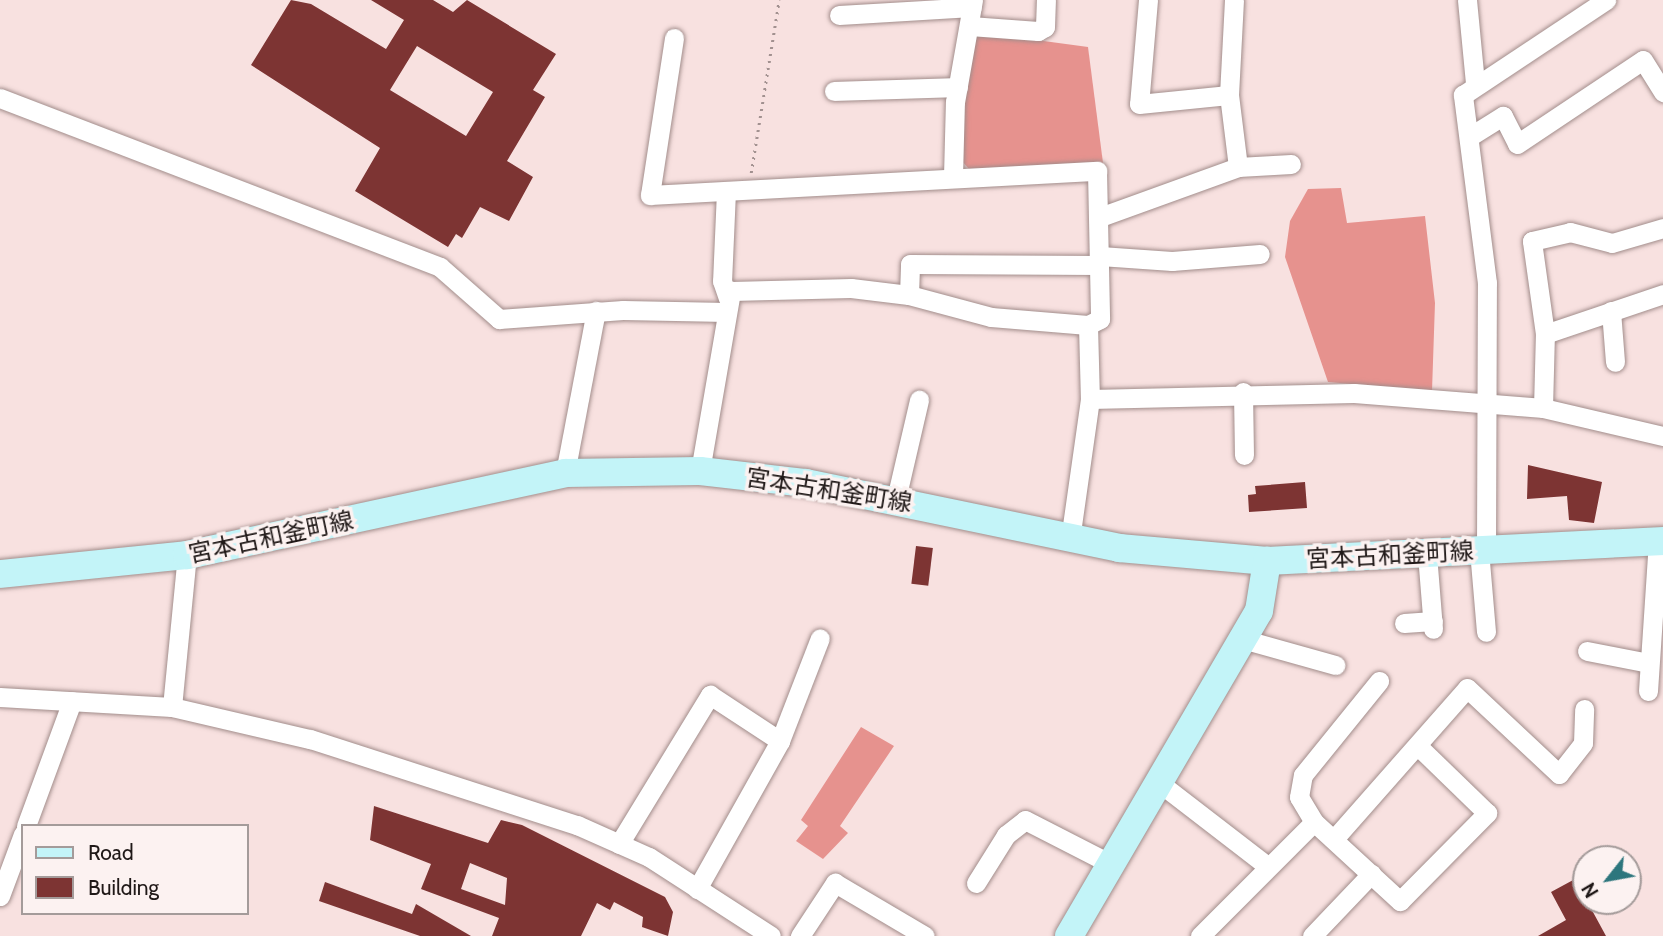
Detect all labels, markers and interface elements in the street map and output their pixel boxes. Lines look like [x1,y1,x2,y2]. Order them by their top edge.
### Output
street label: 宮本古和釜町線 [744,463,914,517]
street label: 宮本古和釜町線 [186,505,356,569]
street label: 宮本古和釜町線 [1305,536,1475,574]
legend [21,824,248,915]
text: Road [88,840,134,865]
north arrow [1572,845,1642,915]
text: Building [88,875,159,900]
text: N [1577,878,1604,902]

